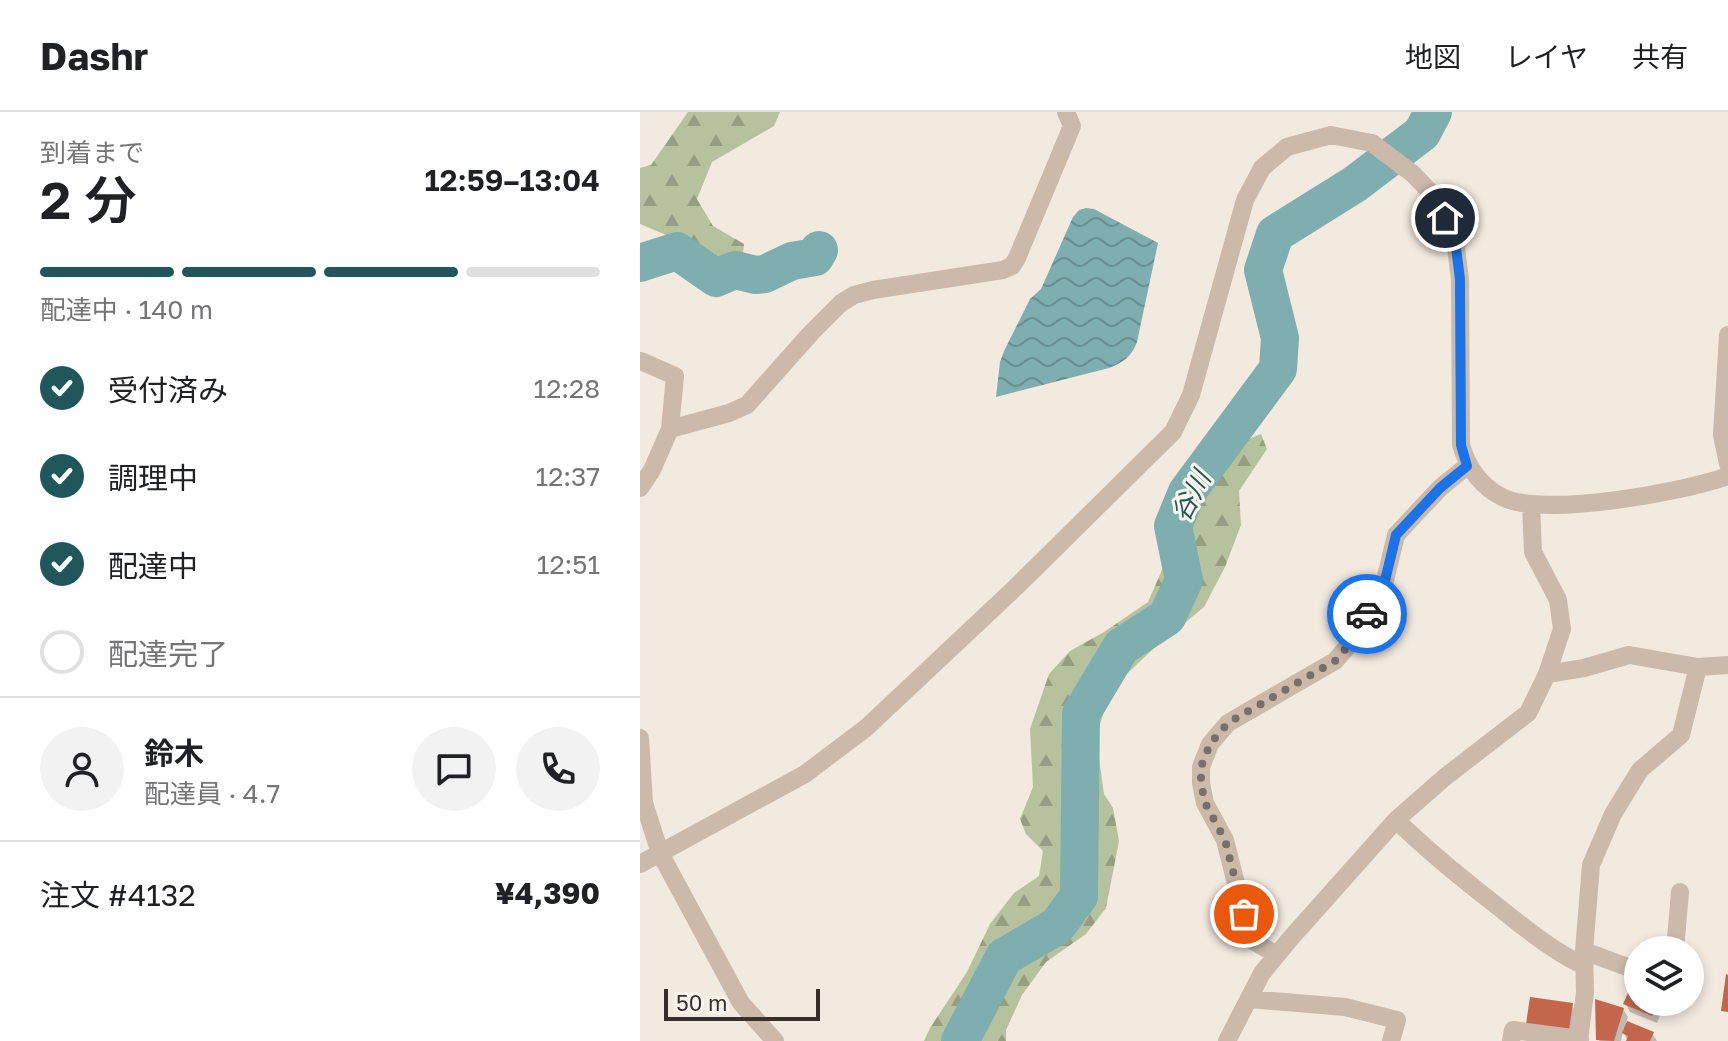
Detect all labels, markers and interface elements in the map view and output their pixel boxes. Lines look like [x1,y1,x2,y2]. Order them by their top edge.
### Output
text: Dashr [40,33,148,78]
text: 地図 [1405,40,1461,73]
text: レイヤ [1505,40,1588,73]
text: 共有 [1632,40,1688,73]
text: 到着まで [40,137,144,168]
text: 12:59–13:04 [424,162,600,198]
text: 2 分 [40,168,136,230]
pin [1411,184,1479,252]
icon: home [1423,196,1467,240]
text: 配達中 · 140 m [40,294,213,325]
icon: check [40,366,84,410]
text: 受付済み [108,372,228,408]
text: 12:28 [534,373,600,404]
icon: check [40,454,84,498]
text: 調理中 [108,460,198,496]
text: 12:37 [536,461,600,492]
water label: 谷川 [1165,463,1218,526]
icon: check [40,542,84,586]
text: 配達中 [108,548,198,584]
text: 12:51 [537,549,600,580]
courier [1327,574,1407,654]
icon: car [1345,592,1389,636]
text: 配達完了 [108,636,228,672]
button: person [40,727,124,811]
button: chat [412,727,496,811]
button: phone [516,727,600,811]
text: 鈴木 [144,735,204,771]
text: 配達員 · 4.7 [144,778,280,809]
text: ¥4,390 [495,875,600,911]
text: 注文 #4132 [40,877,196,913]
pin [1210,880,1278,948]
icon: bag [1222,892,1266,936]
map controls [1624,936,1704,1016]
button: layers [1624,936,1704,1016]
scale bar [664,985,820,1021]
text: 50 m [676,989,727,1016]

